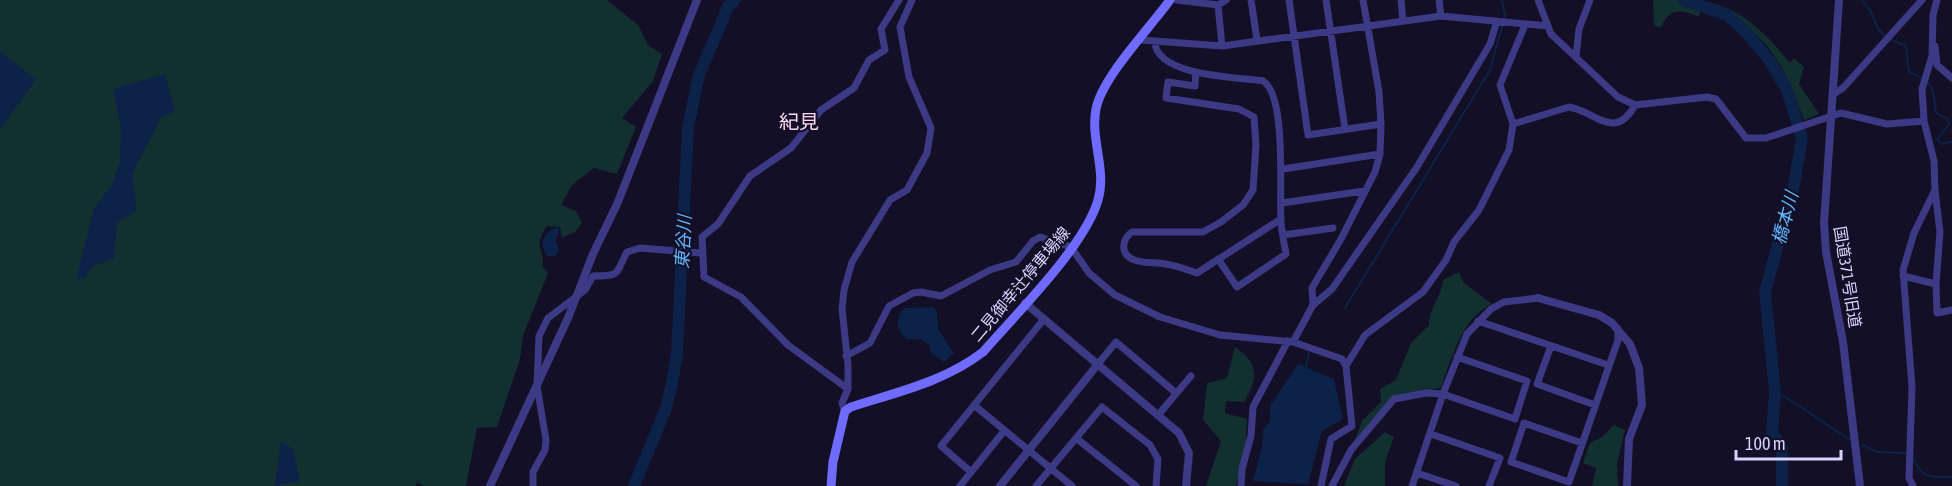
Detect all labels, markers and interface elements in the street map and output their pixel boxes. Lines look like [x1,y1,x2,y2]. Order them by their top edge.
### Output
district label: 紀見 [779,110,819,133]
water label: 橋本川 [1768,187,1803,247]
water label: 東谷川 [671,212,695,270]
street label: 二見御幸辻停車場線 [967,223,1073,345]
street label: 国道371号旧道 [1831,225,1865,329]
scale bar [1736,423,1841,461]
text: 100 m [1745,433,1786,454]

